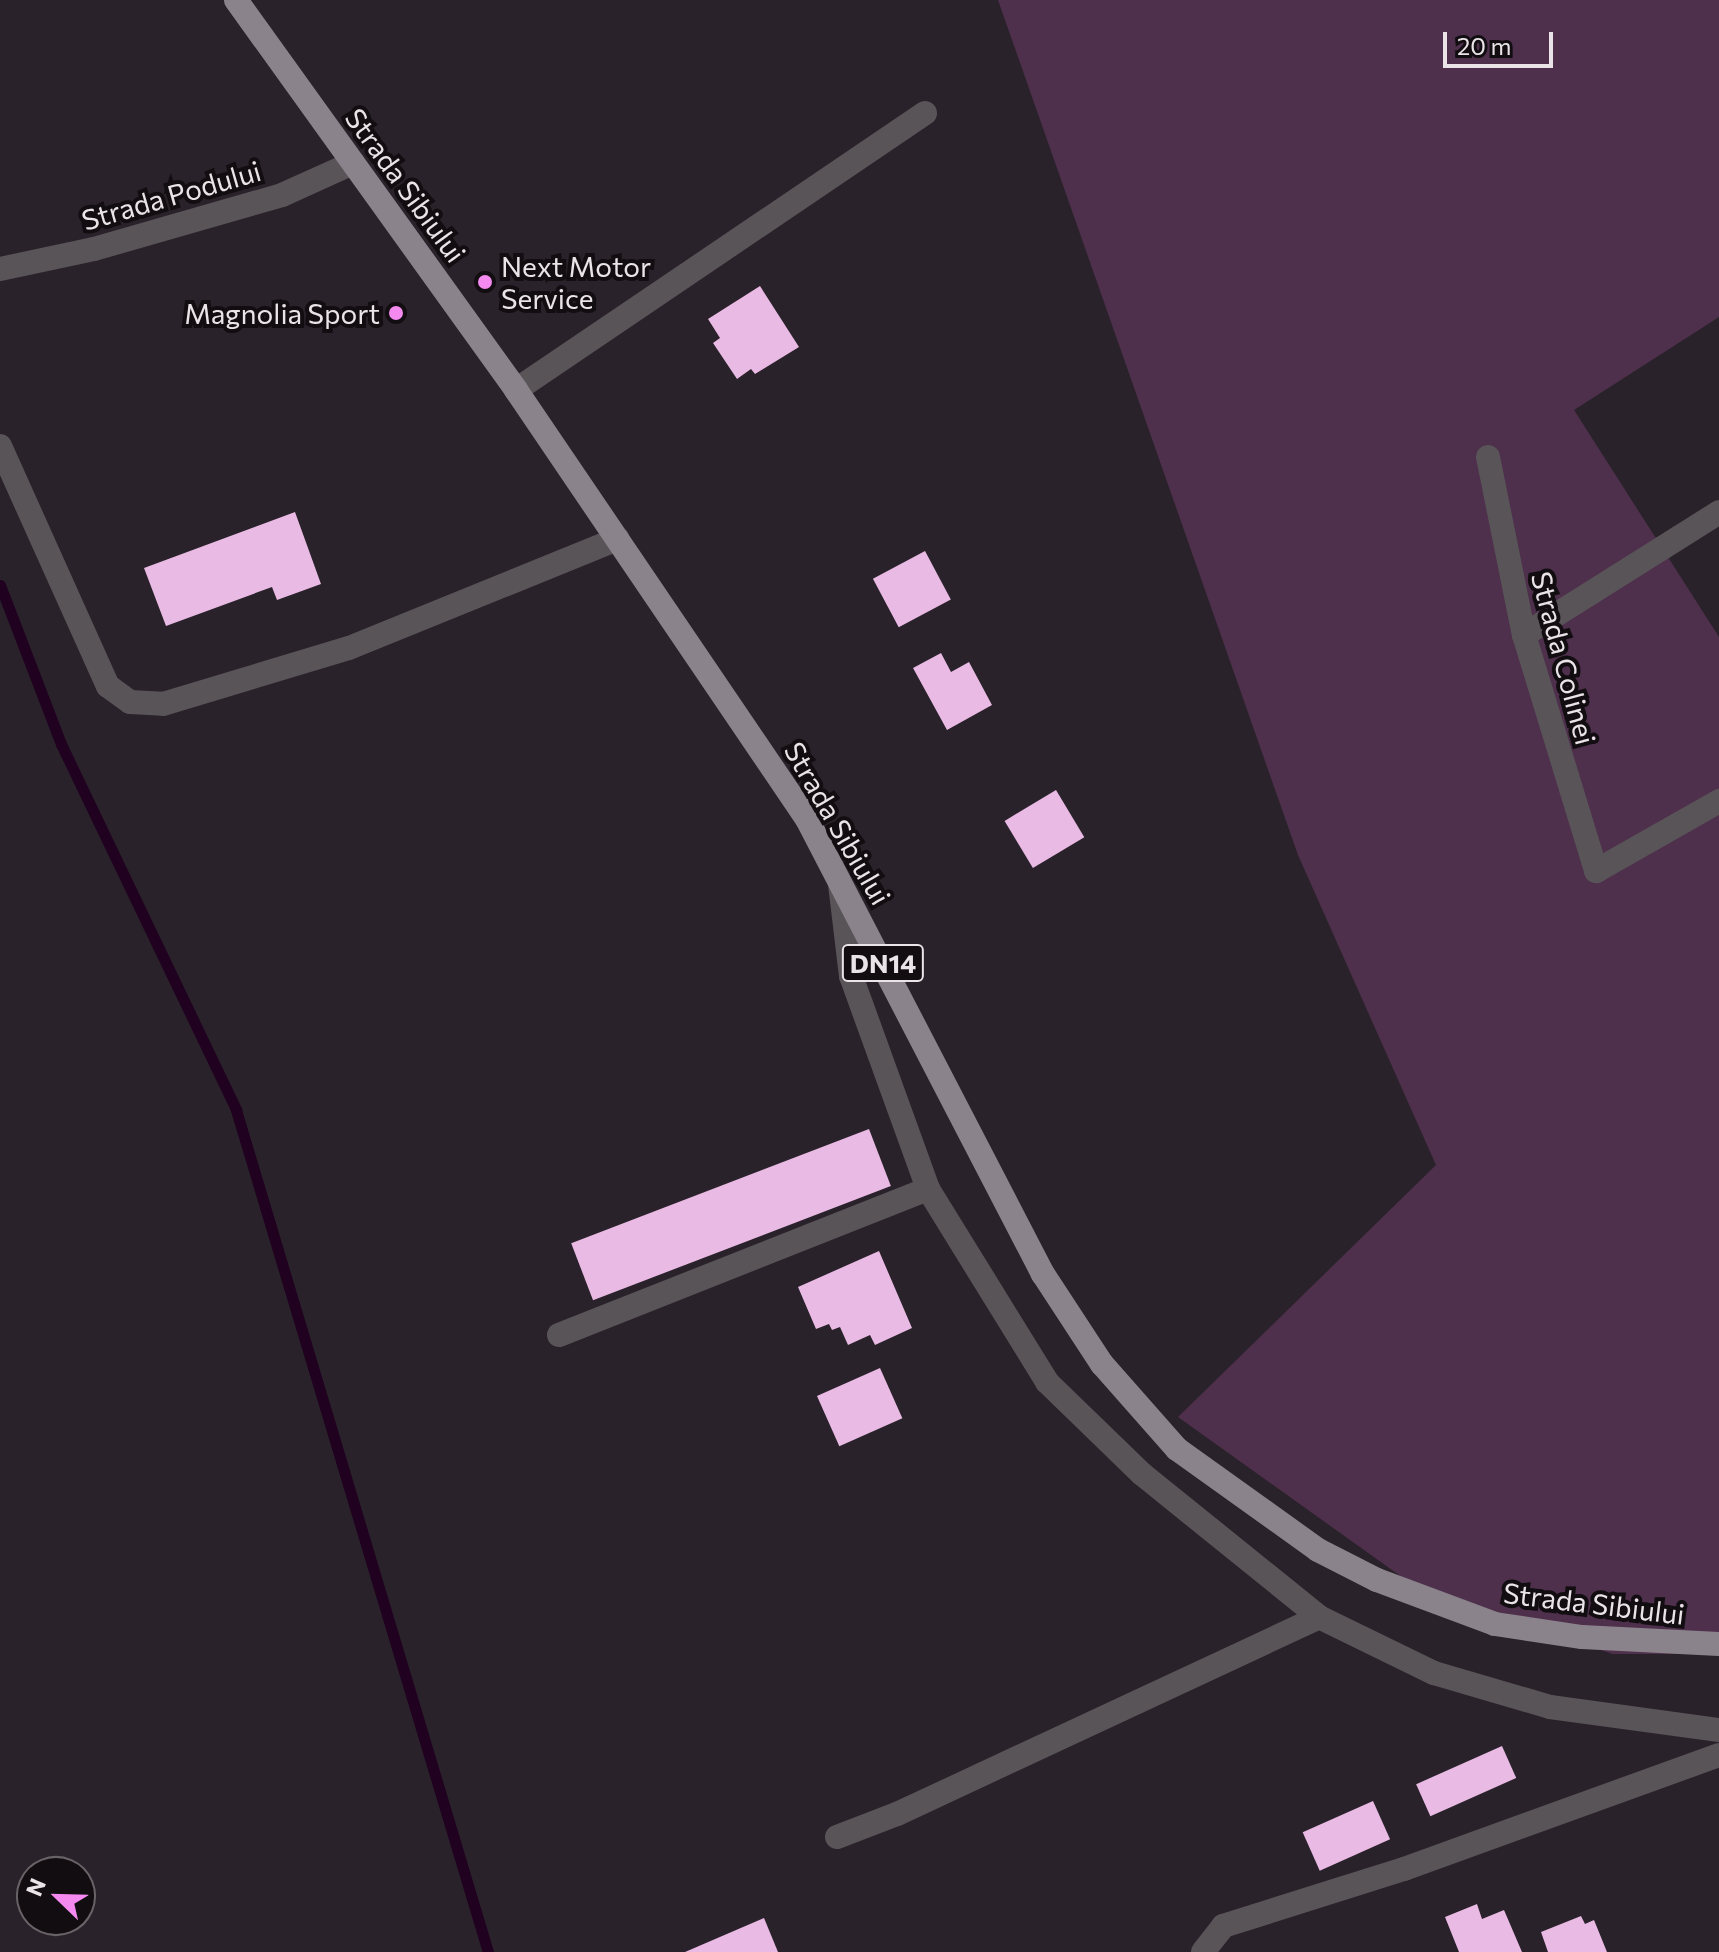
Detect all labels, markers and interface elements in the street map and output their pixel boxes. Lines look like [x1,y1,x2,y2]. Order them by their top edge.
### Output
scale bar [1447,16,1557,66]
text: 20 m [1457,31,1511,60]
street label: Strada Sibiului [339,101,473,269]
street label: Strada Podului [77,153,265,237]
place label: Next Motor Service [501,249,651,315]
marker: Next Motor Service [476,273,494,291]
place label: Magnolia Sport [184,296,380,330]
marker: Magnolia Sport [387,304,405,322]
street label: Strada Colinei [1525,568,1603,748]
street label: Strada Sibiului [778,736,898,910]
road number: DN14 [841,941,925,985]
street label: Strada Sibiului [1501,1575,1687,1631]
north arrow [16,1856,96,1936]
text: N [20,1874,51,1900]

